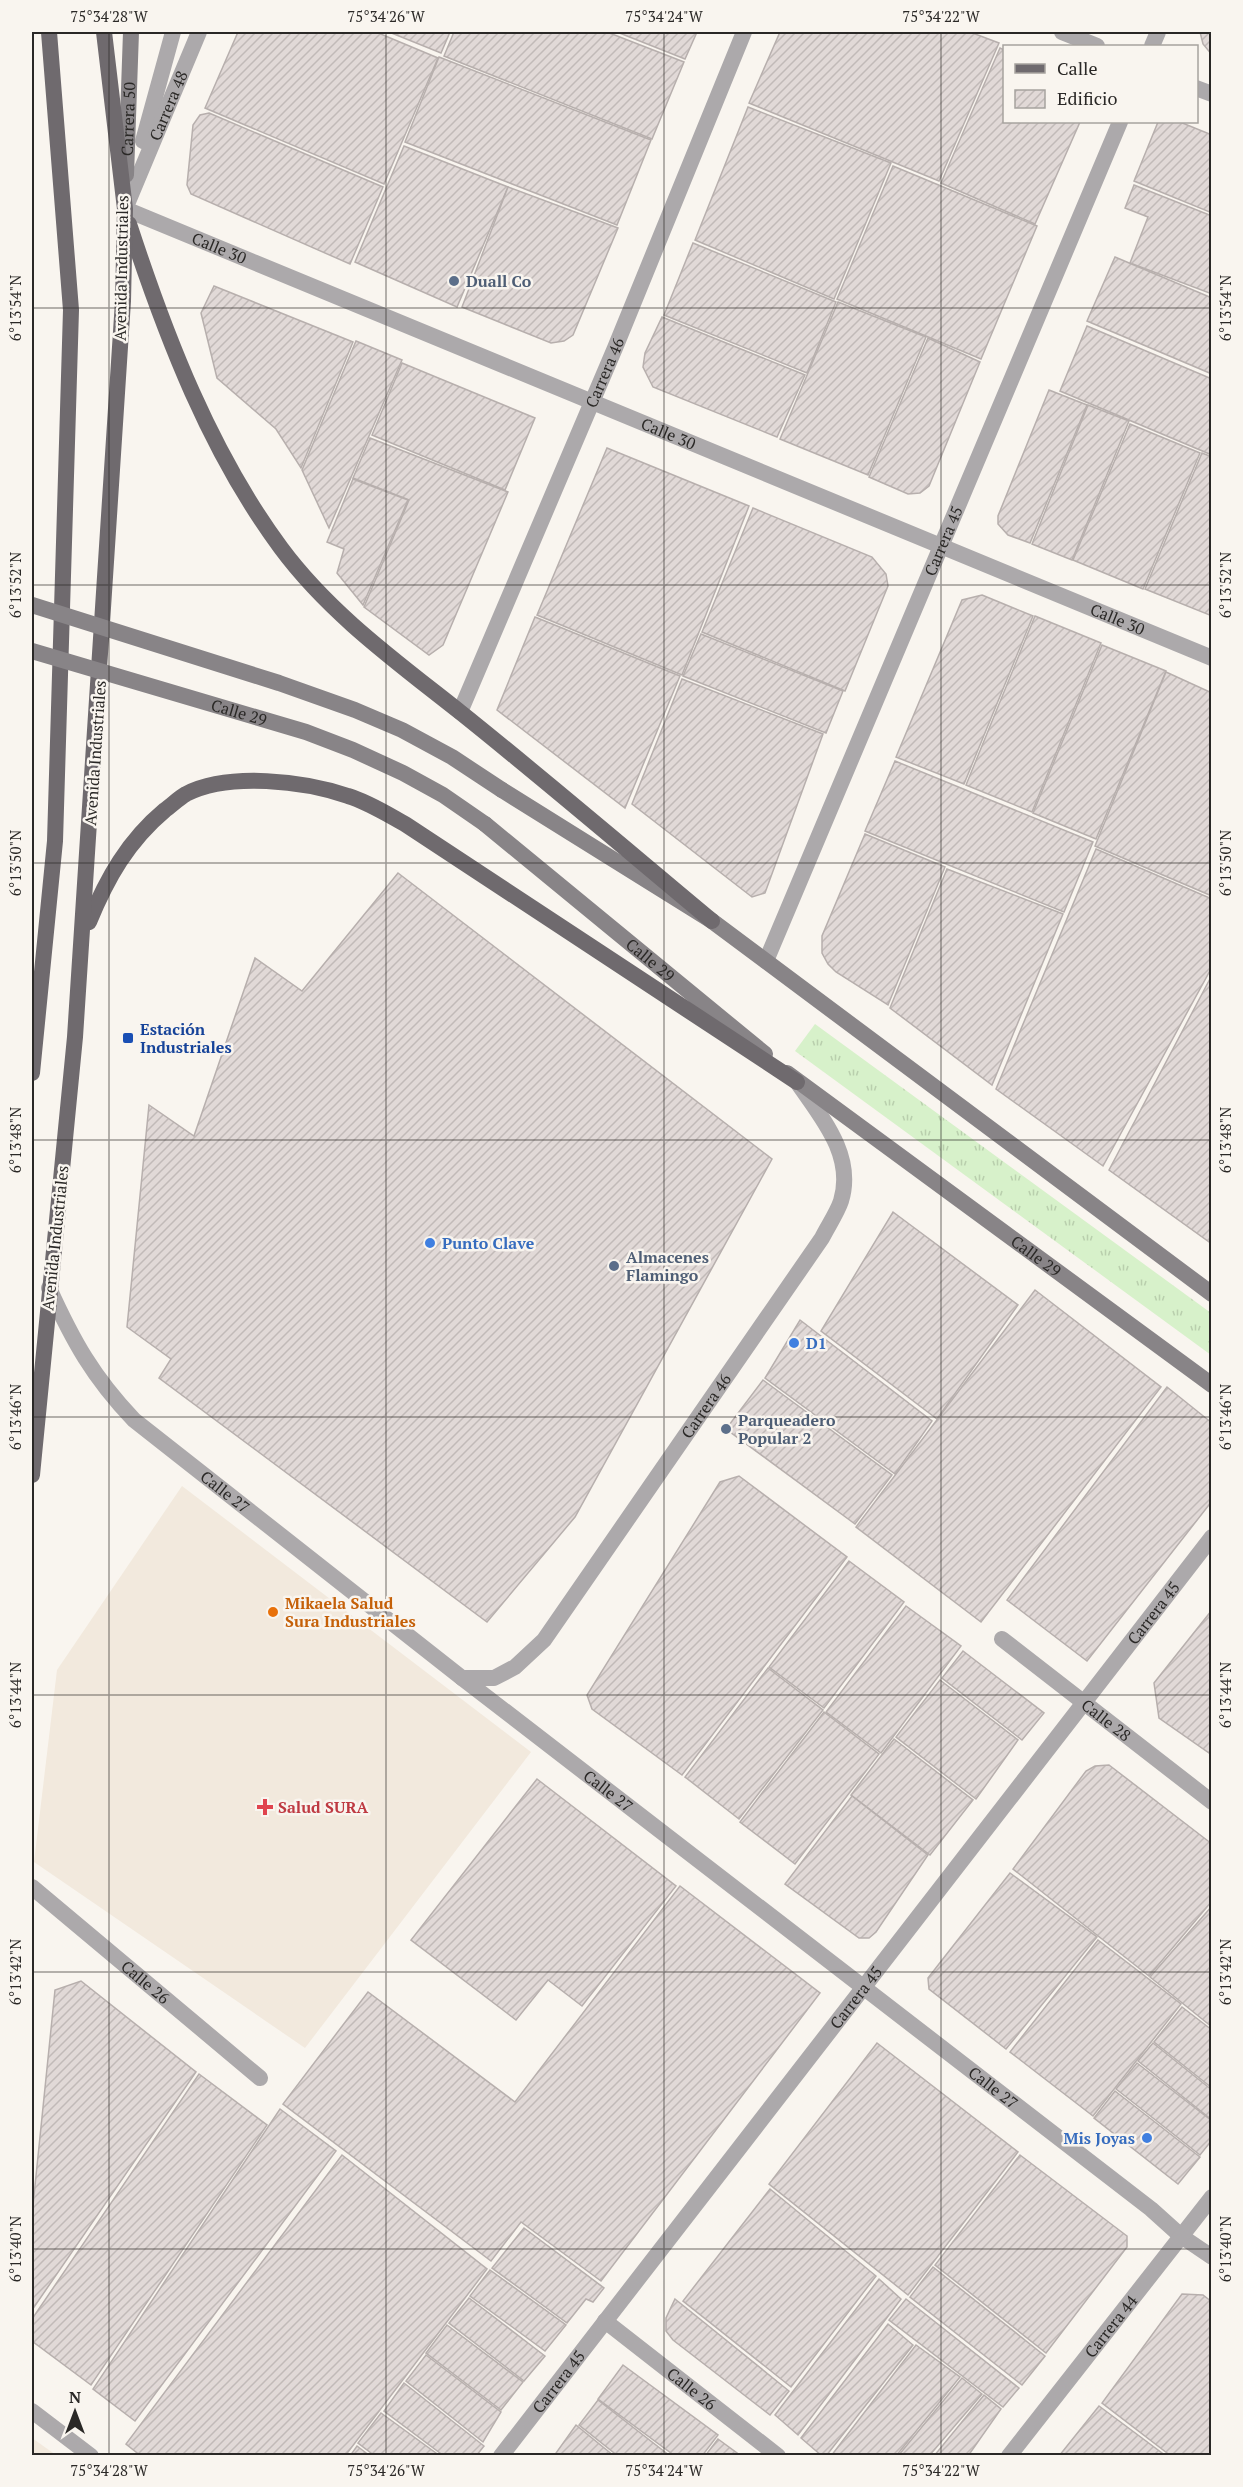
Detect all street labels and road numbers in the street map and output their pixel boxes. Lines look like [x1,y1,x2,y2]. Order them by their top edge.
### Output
street label: Carrera 48 [144,67,193,144]
street label: Carrera 50 [116,82,140,156]
street label: Avenida Industriales [109,195,133,341]
street label: Calle 30 [189,227,250,269]
street label: Carrera 46 [580,334,629,411]
street label: Calle 30 [638,412,699,455]
street label: Carrera 45 [919,503,968,579]
street label: Calle 30 [1087,598,1148,640]
street label: Avenida Industriales [79,679,111,826]
street label: Calle 29 [209,694,270,731]
street label: Calle 29 [621,933,679,986]
street label: Avenida Industriales [36,1164,74,1312]
street label: Calle 29 [1007,1230,1066,1282]
street label: Carrera 46 [676,1369,736,1443]
street label: Calle 27 [196,1465,254,1518]
street label: Carrera 45 [1122,1577,1185,1649]
street label: Calle 28 [1077,1694,1136,1746]
street label: Calle 27 [579,1765,638,1817]
street label: Calle 26 [117,1955,175,2009]
street label: Carrera 45 [825,1961,887,2033]
street label: Calle 27 [964,2061,1023,2114]
street label: Carrera 44 [1079,2290,1143,2362]
street label: Carrera 45 [527,2346,590,2418]
street label: Calle 26 [662,2362,721,2415]

